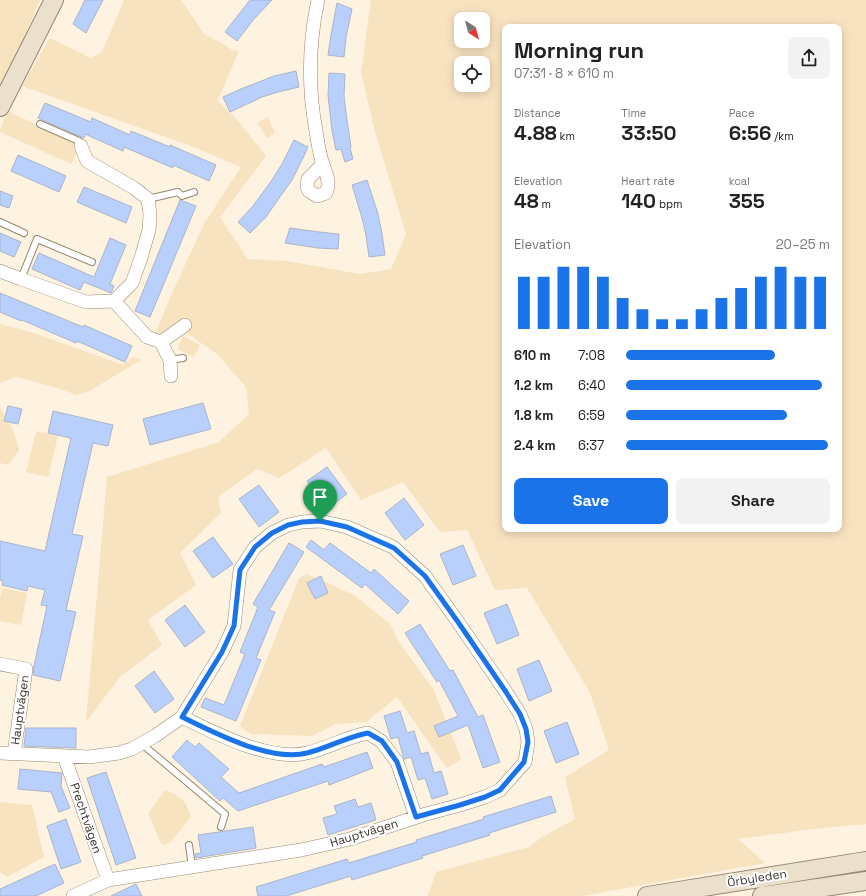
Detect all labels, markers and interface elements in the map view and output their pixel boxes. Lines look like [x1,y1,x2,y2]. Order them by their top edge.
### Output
north arrow [454,12,490,48]
map controls [454,12,490,92]
text: Morning run [514,36,644,64]
button: share [788,37,830,79]
button: locate [454,56,490,92]
text: 07:31 · 8 × 610 m [514,65,614,82]
text: Distance [514,106,561,120]
text: Time [621,106,646,120]
text: Pace [729,106,754,120]
text: 4.88 [514,120,557,146]
text: 33:50 [621,120,677,146]
text: 6:56 [729,120,771,146]
text: km [557,129,575,143]
text: /km [771,129,794,143]
text: Elevation [514,174,562,188]
text: Heart rate [621,174,675,188]
text: kcal [729,174,750,188]
text: 48 [514,188,539,214]
text: 140 [621,188,656,214]
text: 355 [729,188,765,214]
text: m [539,197,551,211]
text: bpm [656,197,683,211]
text: Elevation [514,236,571,253]
text: 20–25 m [776,236,830,253]
text: 610 m [514,347,551,364]
text: 7:08 [578,347,605,364]
text: 1.2 km [514,377,553,394]
text: 6:40 [578,377,606,394]
text: 1.8 km [514,407,553,424]
text: 6:59 [578,407,605,424]
text: 2.4 km [514,437,556,454]
text: 6:37 [578,437,604,454]
button: Save [514,478,668,524]
button: Share [676,478,830,524]
pin [303,480,337,521]
icon: arrive [309,486,331,508]
street label: Hauptvägen [7,674,33,746]
street label: Prechtvägen [66,781,106,855]
street label: Hauptvägen [328,815,400,851]
street label: Örbyleden [726,865,788,891]

